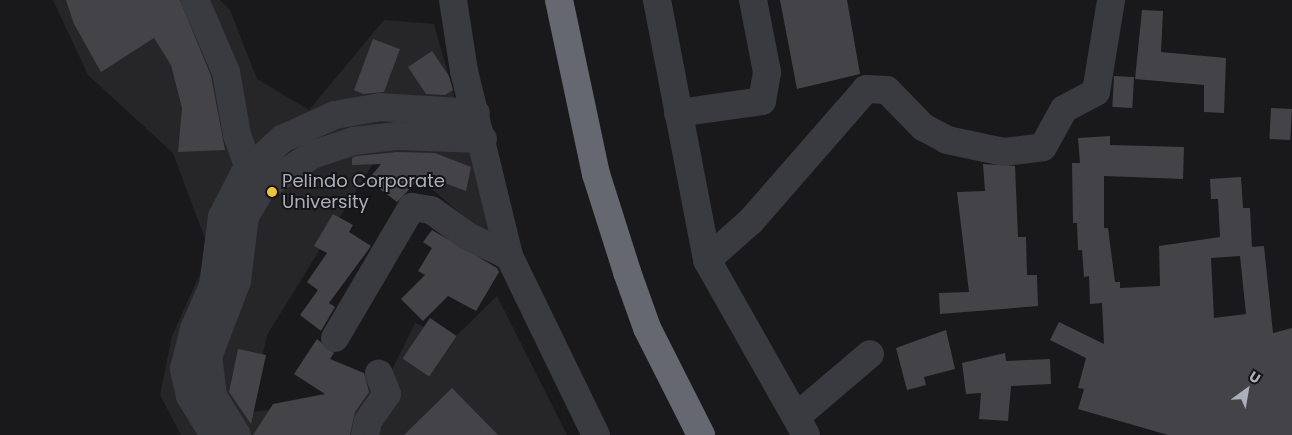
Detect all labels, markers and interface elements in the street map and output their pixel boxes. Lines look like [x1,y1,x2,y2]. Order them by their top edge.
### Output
place label: Pelindo Corporate University [282,171,445,213]
marker: Pelindo Corporate University [266,186,278,198]
north arrow [1222,365,1272,415]
text: U [1245,366,1264,388]

